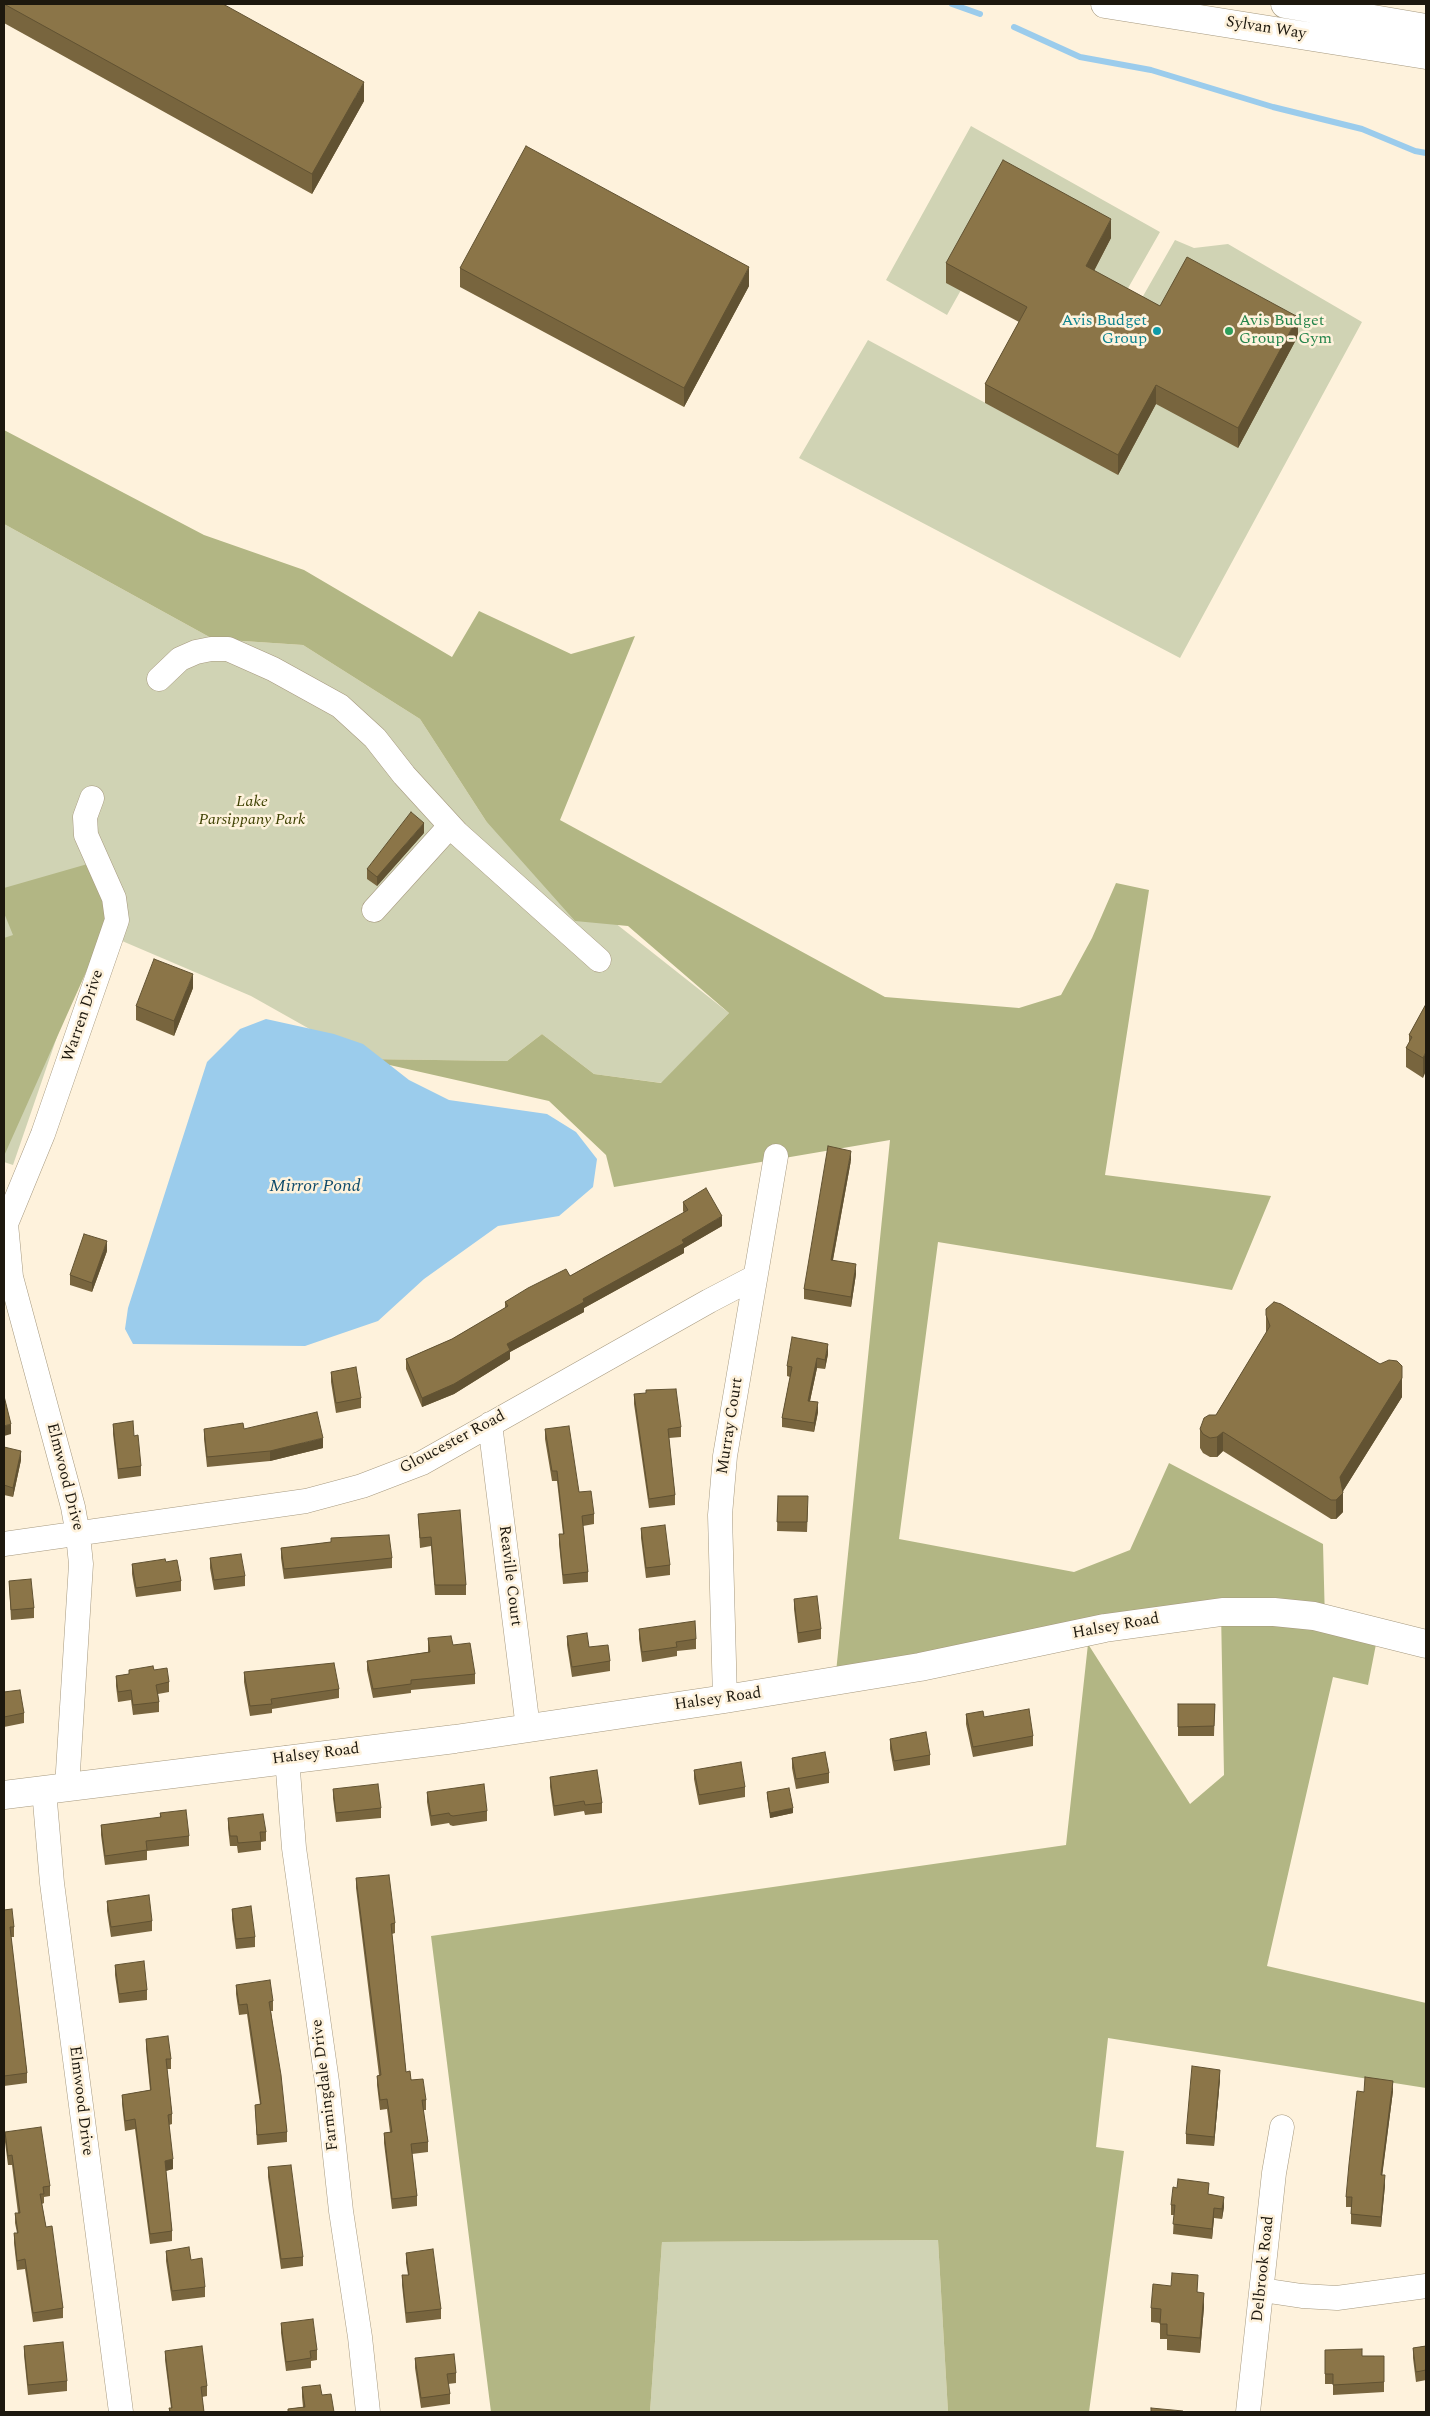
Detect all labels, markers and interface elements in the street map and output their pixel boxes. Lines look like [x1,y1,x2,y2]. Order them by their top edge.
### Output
street label: Sylvan Way [1225,13,1307,45]
place label: Avis Budget Group [1062,312,1147,350]
place label: Avis Budget Group - Gym [1239,312,1332,350]
marker: Avis Budget Group [1151,325,1163,337]
marker: Avis Budget Group - Gym [1223,325,1235,337]
park label: Lake Parsippany Park [199,793,305,831]
street label: Warren Drive [59,967,109,1065]
water label: Mirror Pond [269,1176,361,1198]
street label: Murray Court [714,1376,748,1476]
street label: Gloucester Road [397,1407,509,1479]
street label: Elmwood Drive [41,1421,87,1533]
street label: Reaville Court [493,1525,525,1627]
street label: Halsey Road [1071,1610,1161,1644]
street label: Halsey Road [673,1684,763,1716]
street label: Halsey Road [271,1740,361,1770]
street label: Farmingdale Drive [308,2018,344,2152]
street label: Elmwood Drive [64,2045,96,2157]
street label: Delbrook Road [1249,2215,1279,2323]

